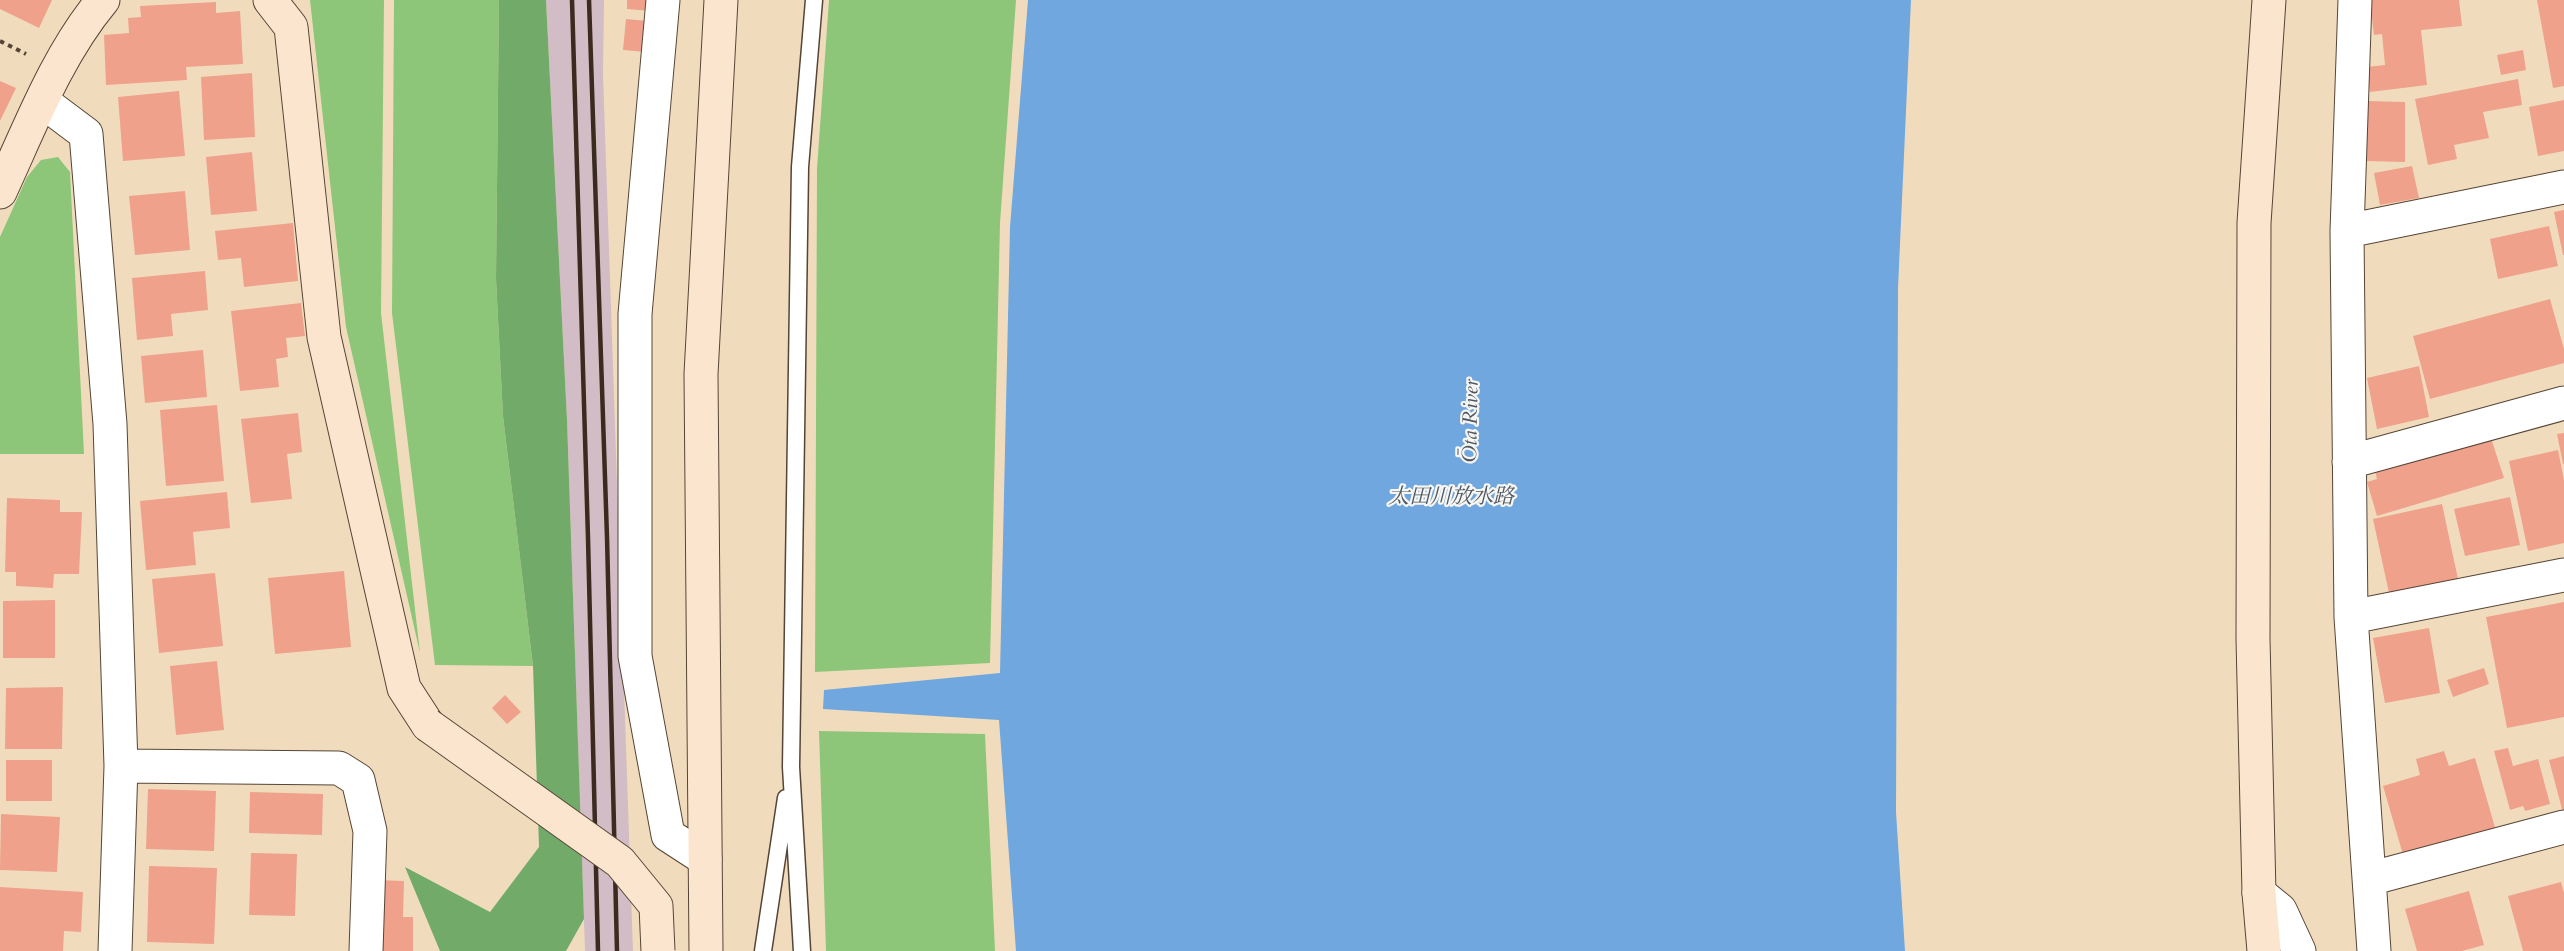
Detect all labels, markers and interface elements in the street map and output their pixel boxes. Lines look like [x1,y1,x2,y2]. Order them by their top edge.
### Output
water label: Ōta River [1459,379,1485,463]
water label: 太田川放水路 [1388,485,1514,511]

